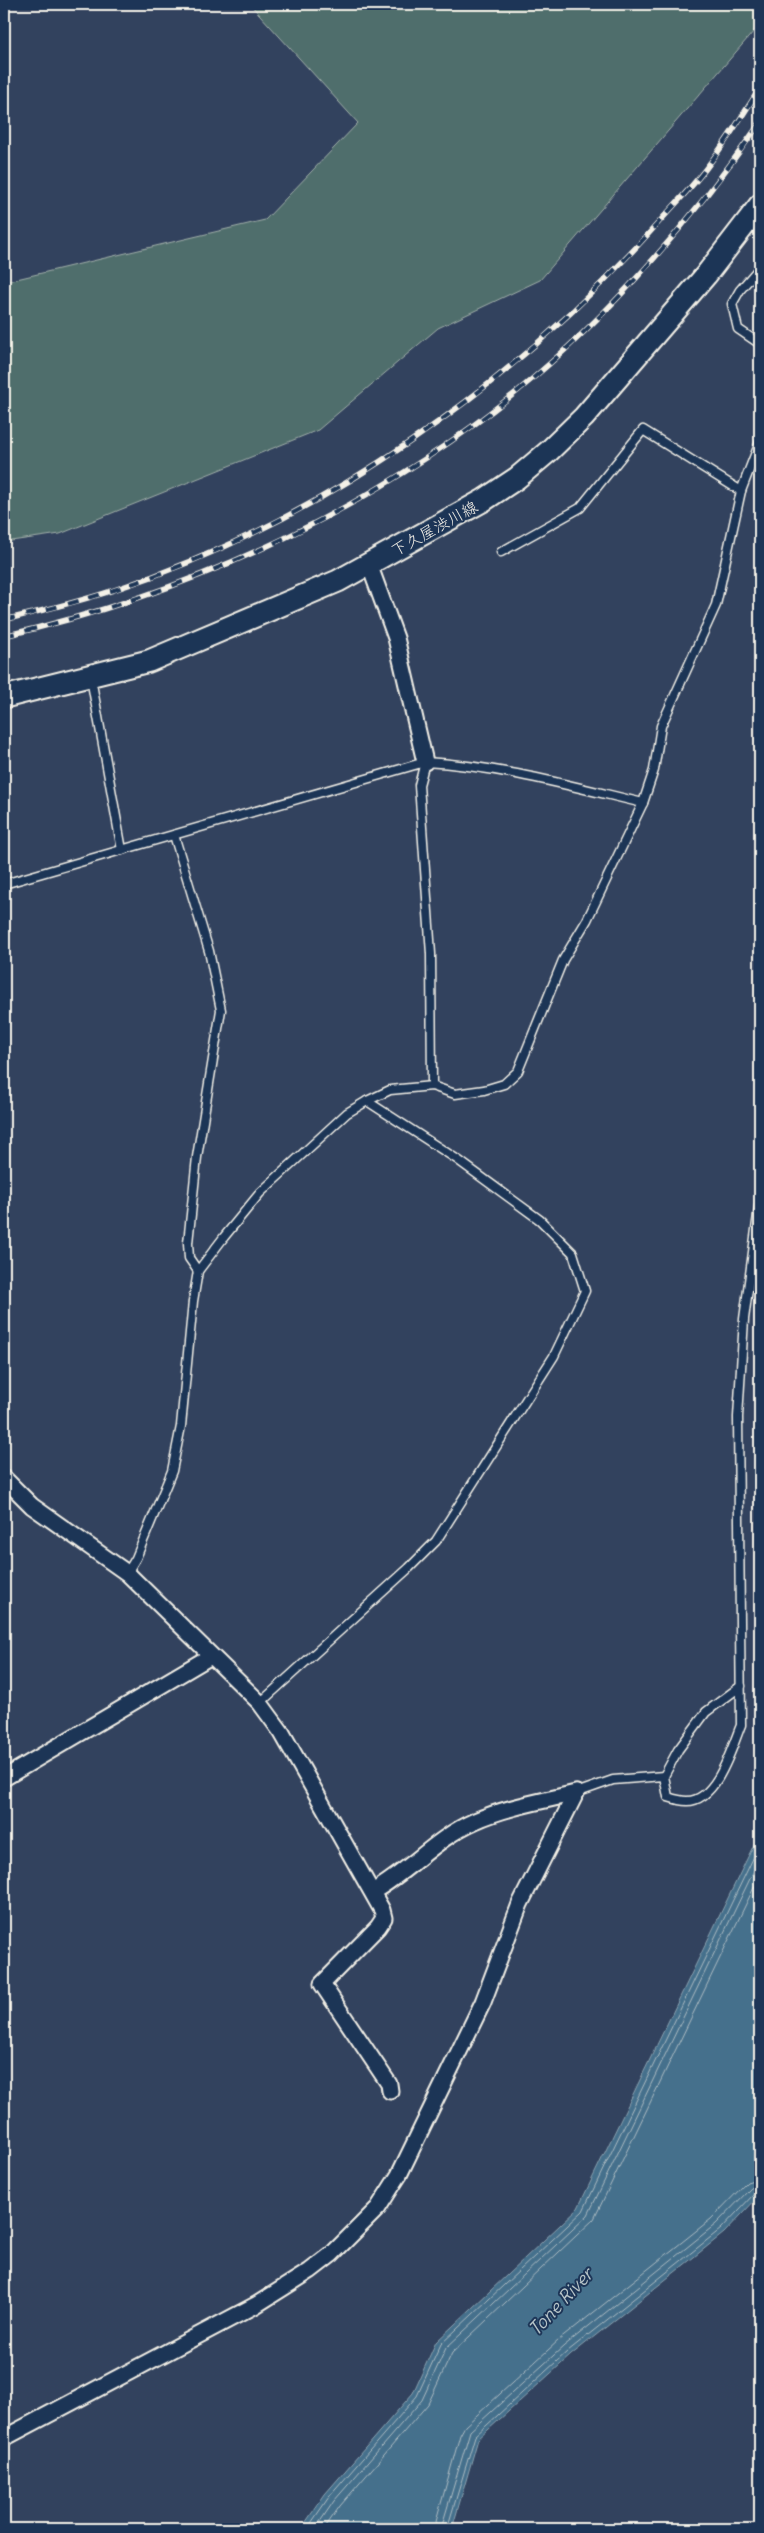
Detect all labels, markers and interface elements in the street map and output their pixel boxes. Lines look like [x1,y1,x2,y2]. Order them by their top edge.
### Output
street label: 下久屋渋川線 [387,496,481,560]
water label: Tone River [524,2261,600,2340]

